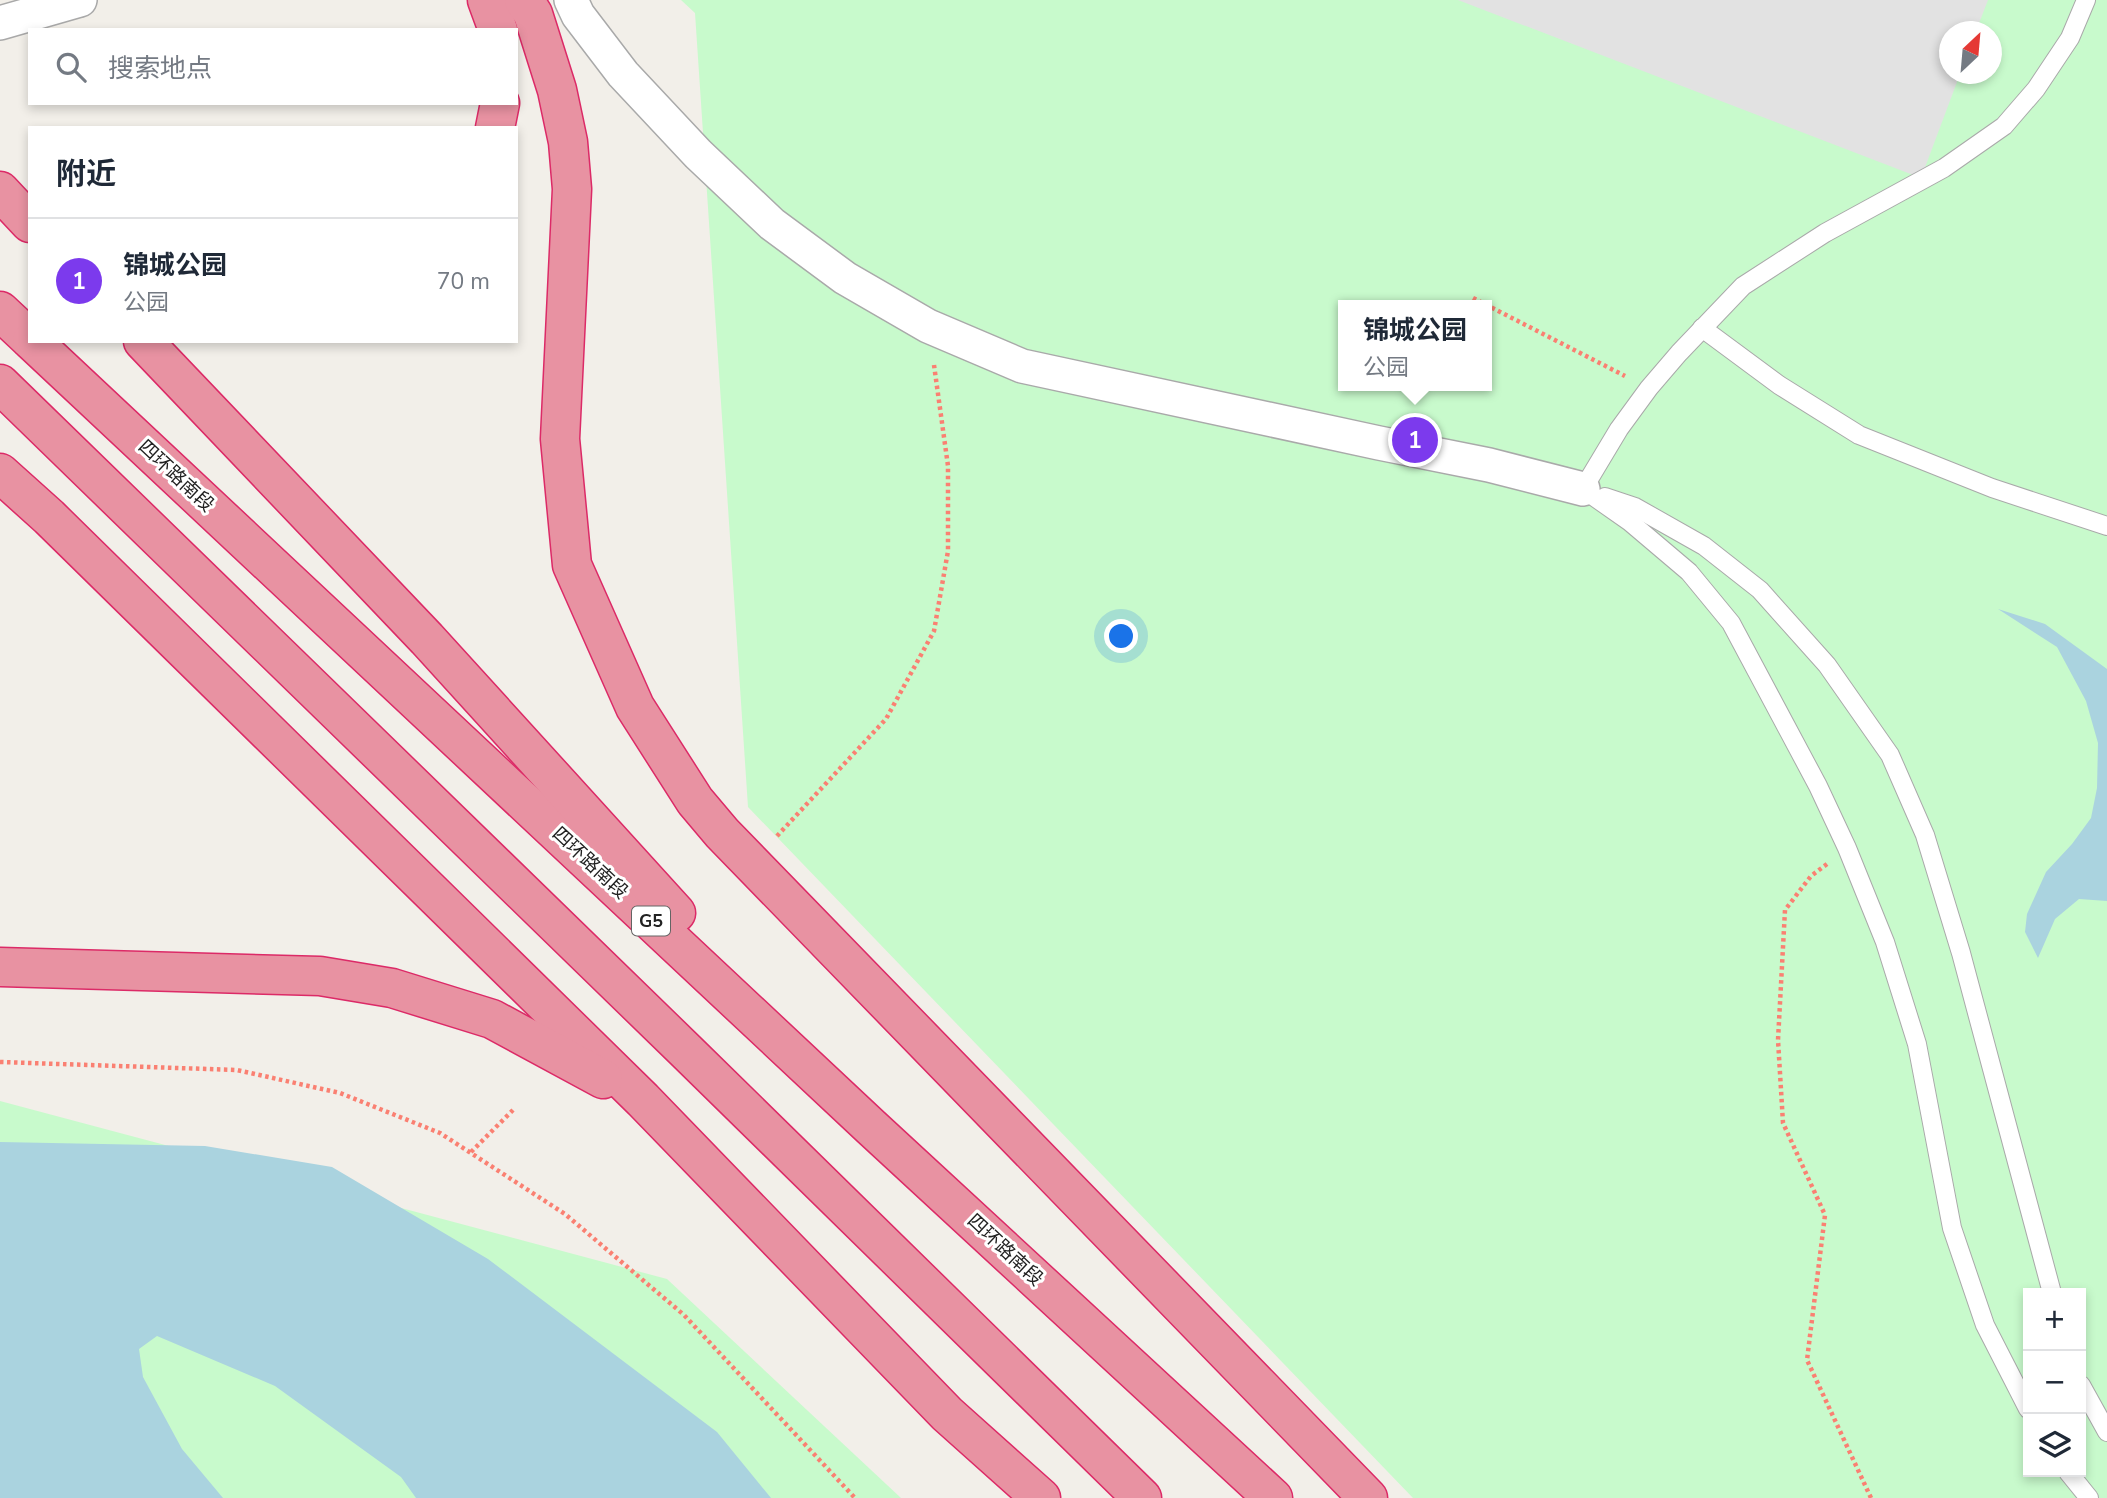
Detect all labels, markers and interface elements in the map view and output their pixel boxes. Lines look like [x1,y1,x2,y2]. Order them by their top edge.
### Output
north arrow [1939,21,2002,84]
search box [28,28,518,105]
icon: search [52,48,90,86]
text: 搜索地点 [108,51,212,86]
text: 附近 [56,154,116,195]
text: 锦城公园 [123,248,227,283]
text: 1 [72,266,86,297]
text: 70 m [437,266,490,297]
text: 公园 [123,287,169,318]
popup [1338,300,1492,391]
text: 锦城公园 [1363,313,1467,348]
text: 公园 [1363,352,1409,383]
pin: 1 [1392,414,1438,466]
street label: 四环路南段 [132,434,220,518]
your location [1104,619,1138,653]
street label: 四环路南段 [546,821,634,905]
road number: G5 [632,906,670,936]
street label: 四环路南段 [961,1208,1049,1292]
map controls [2023,1288,2086,1477]
button: + [2023,1288,2086,1351]
button: − [2023,1351,2086,1414]
button: layers [2023,1414,2086,1477]

